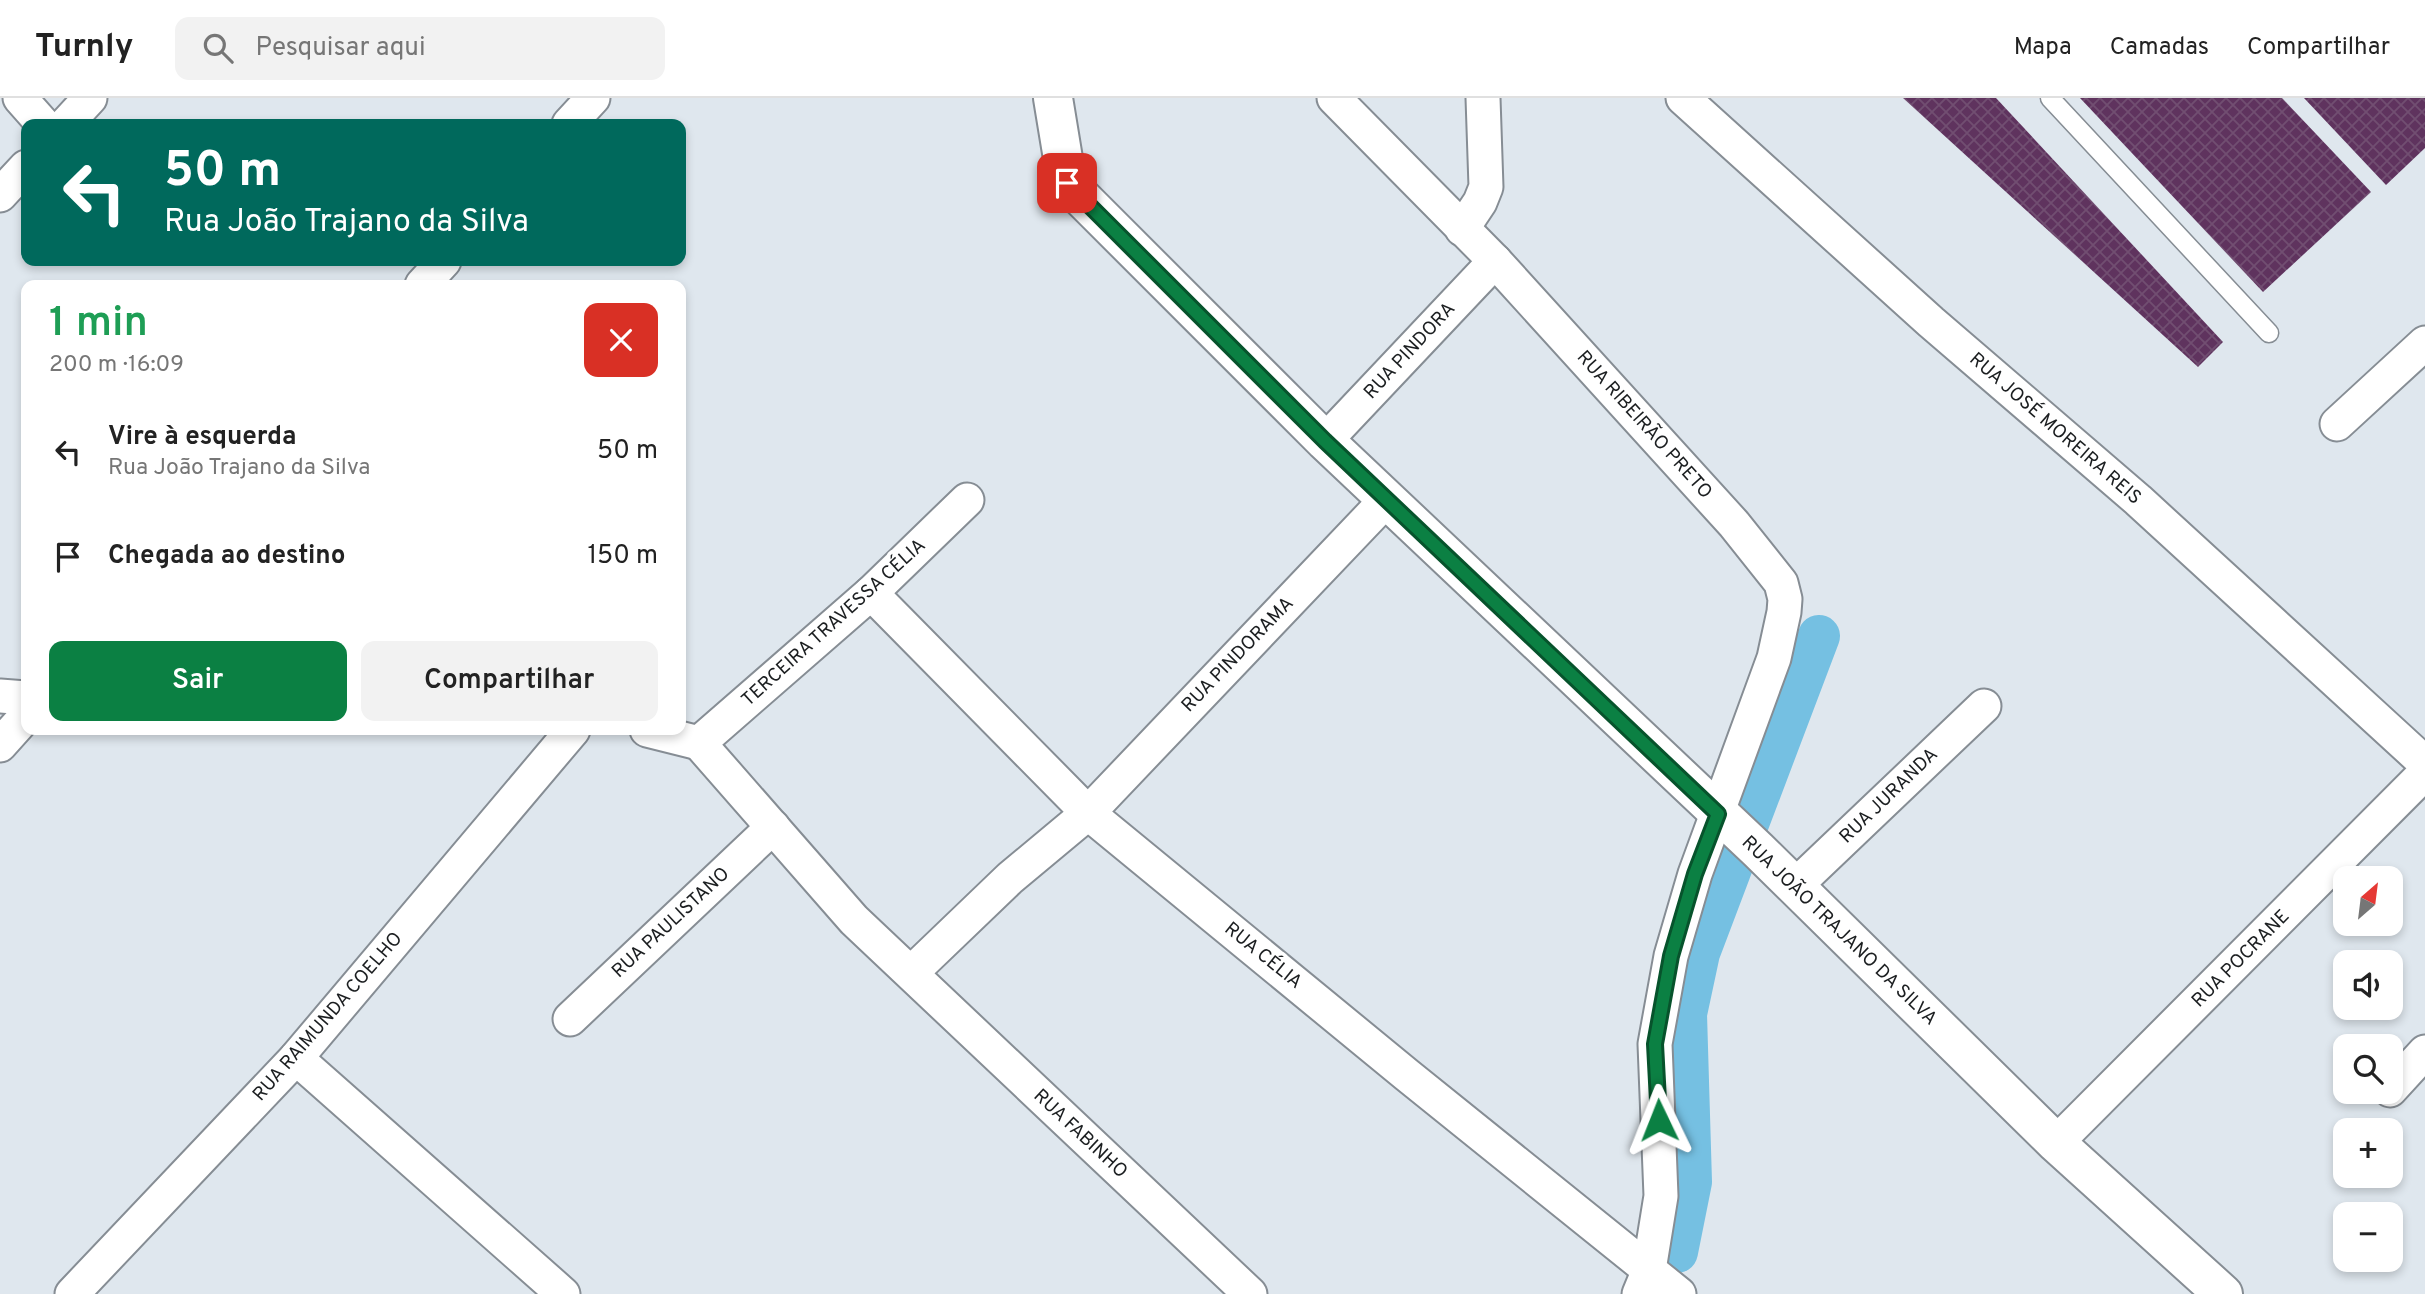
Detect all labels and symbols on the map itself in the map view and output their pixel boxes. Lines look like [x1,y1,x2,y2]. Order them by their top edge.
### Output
pin [1037,153,1097,213]
street label: RUA PINDORA [1359,298,1461,404]
street label: RUA RIBEIRÃO PRETO [1571,345,1718,504]
street label: RUA JOSÉ MOREIRA REIS [1964,347,2147,510]
street label: TERCEIRA TRAVESSA CÉLIA [736,533,931,712]
street label: RUA PINDORAMA [1177,592,1299,718]
street label: RUA JURANDA [1835,743,1943,849]
street label: RUA JOÃO TRAJANO DA SILVA [1736,830,1943,1031]
street label: RUA PAULISTANO [607,862,735,984]
north arrow [2333,866,2403,936]
street label: RUA POCRANE [2187,905,2295,1013]
street label: RUA CÉLIA [1219,917,1307,995]
street label: RUA RAIMUNDA COELHO [248,927,408,1107]
position arrow [1622,1083,1696,1157]
street label: RUA FABINHO [1028,1084,1132,1184]

